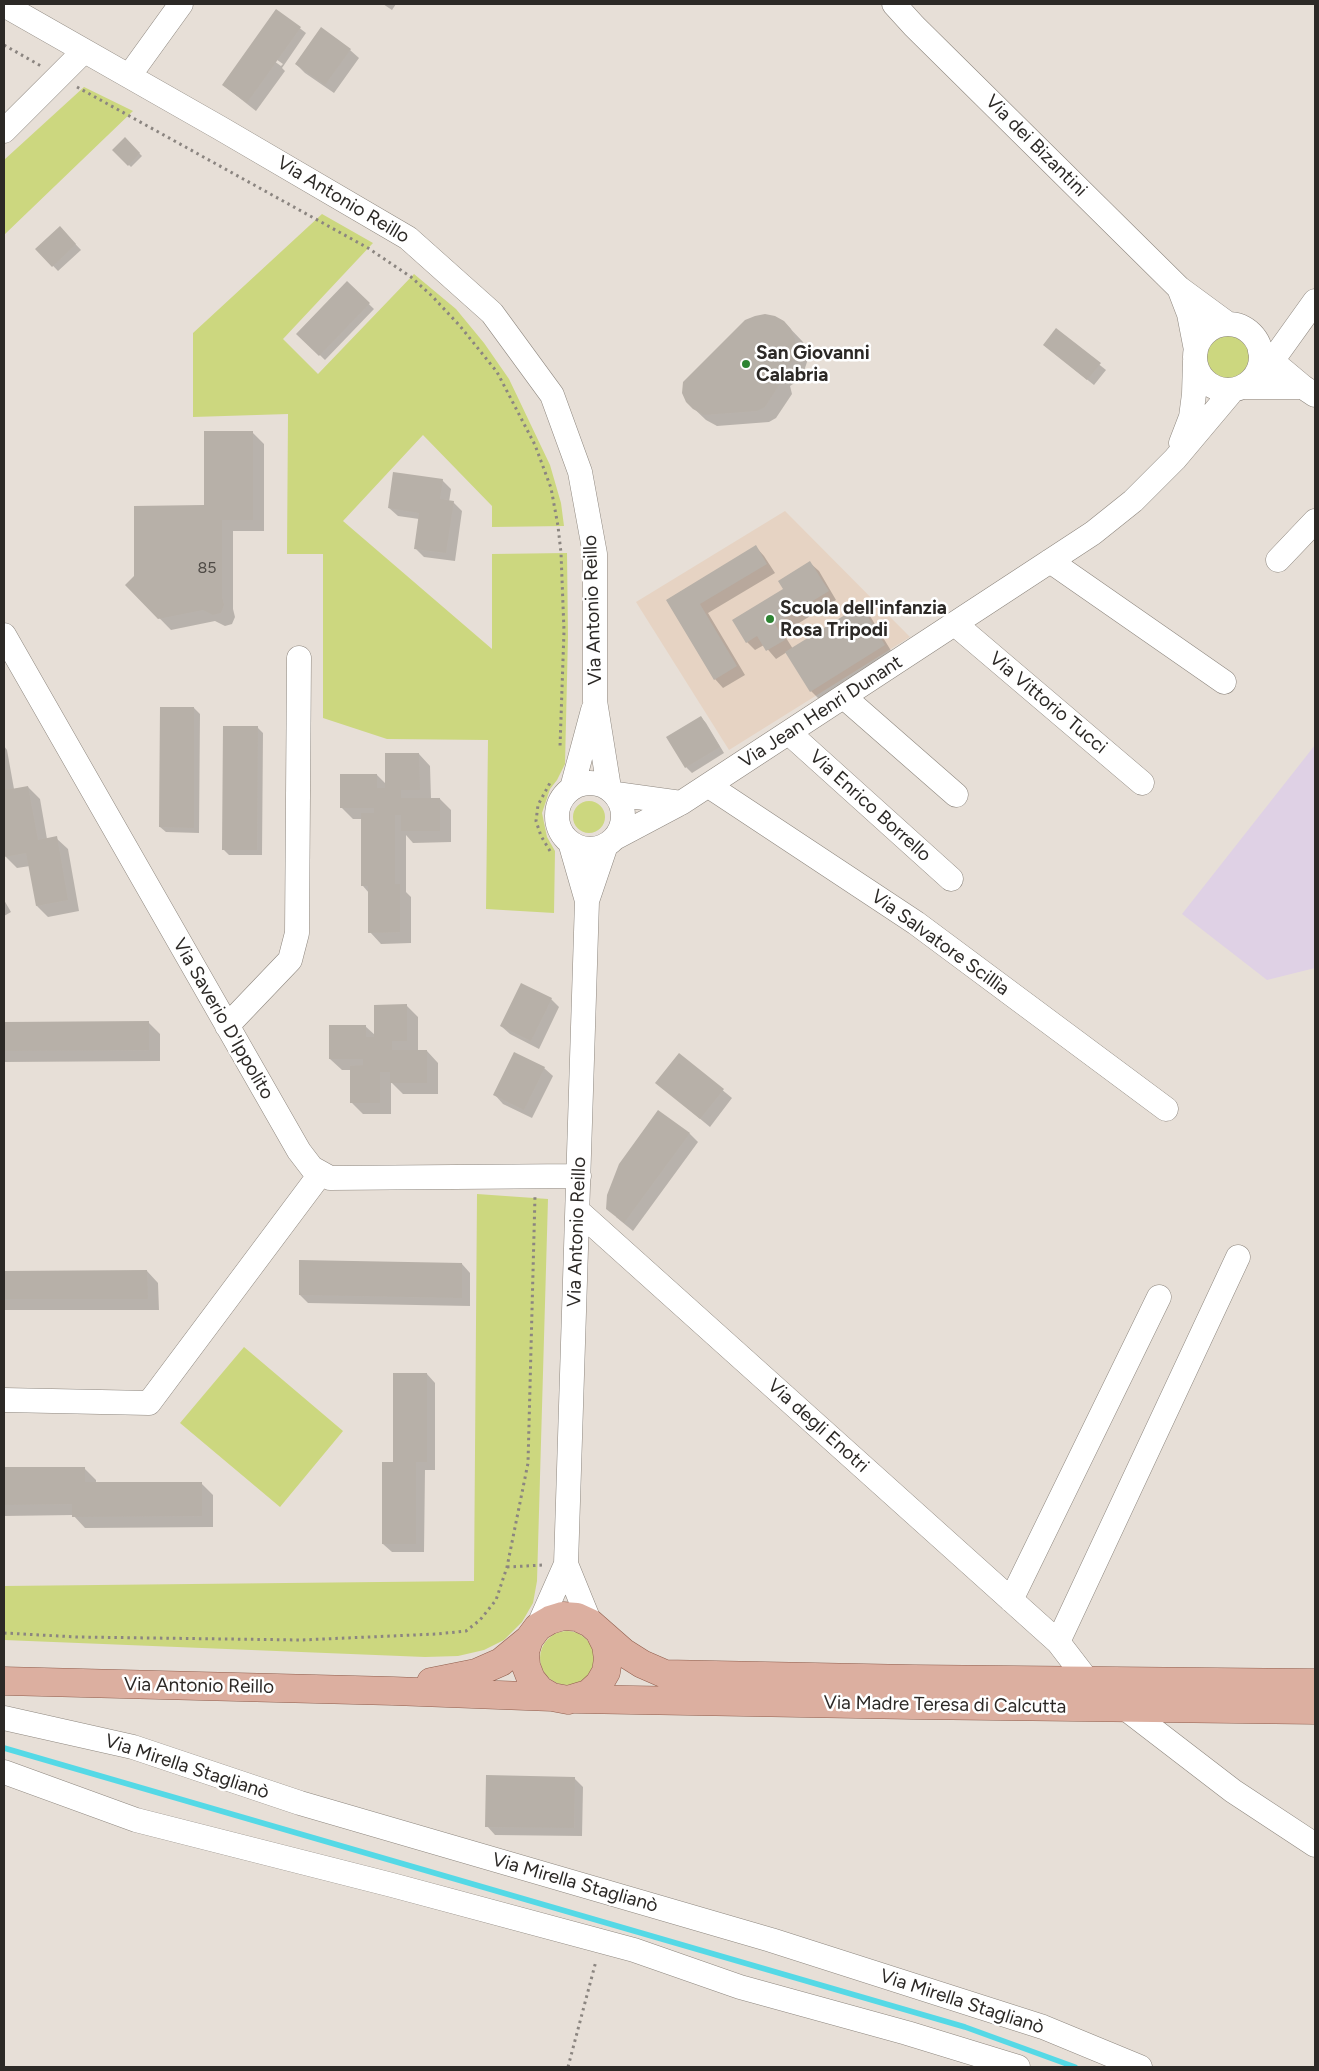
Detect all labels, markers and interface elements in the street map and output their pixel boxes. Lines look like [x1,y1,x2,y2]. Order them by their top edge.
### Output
street label: Via dei Bizantini [980,90,1092,202]
street label: Via Antonio Reillo [273,152,413,248]
place label: San Giovanni Calabria [756,342,870,386]
marker: San Giovanni Calabria [740,358,752,370]
street label: Via Antonio Reillo [579,534,607,686]
house number: 85 [197,558,217,578]
place label: Scuola dell'infanzia Rosa Tripodi [780,597,947,641]
marker: Scuola dell'infanzia Rosa Tripodi [764,613,776,625]
street label: Via Vittorio Tucci [985,647,1111,759]
street label: Via Jean Henri Dunant [735,651,907,773]
street label: Via Enrico Borrello [804,745,936,867]
street label: Via Salvatore Scillìa [866,885,1014,1001]
street label: Via Saverio D'Ippolito [168,934,278,1104]
street label: Via Antonio Reillo [563,1156,591,1308]
street label: Via degli Enotri [763,1374,873,1478]
street label: Via Antonio Reillo [124,1673,274,1699]
street label: Via Madre Teresa di Calcutta [823,1691,1067,1719]
street label: Via Mirella Staglianò [102,1730,272,1804]
street label: Via Mirella Staglianò [489,1848,661,1918]
street label: Via Mirella Staglianò [877,1965,1047,2039]

